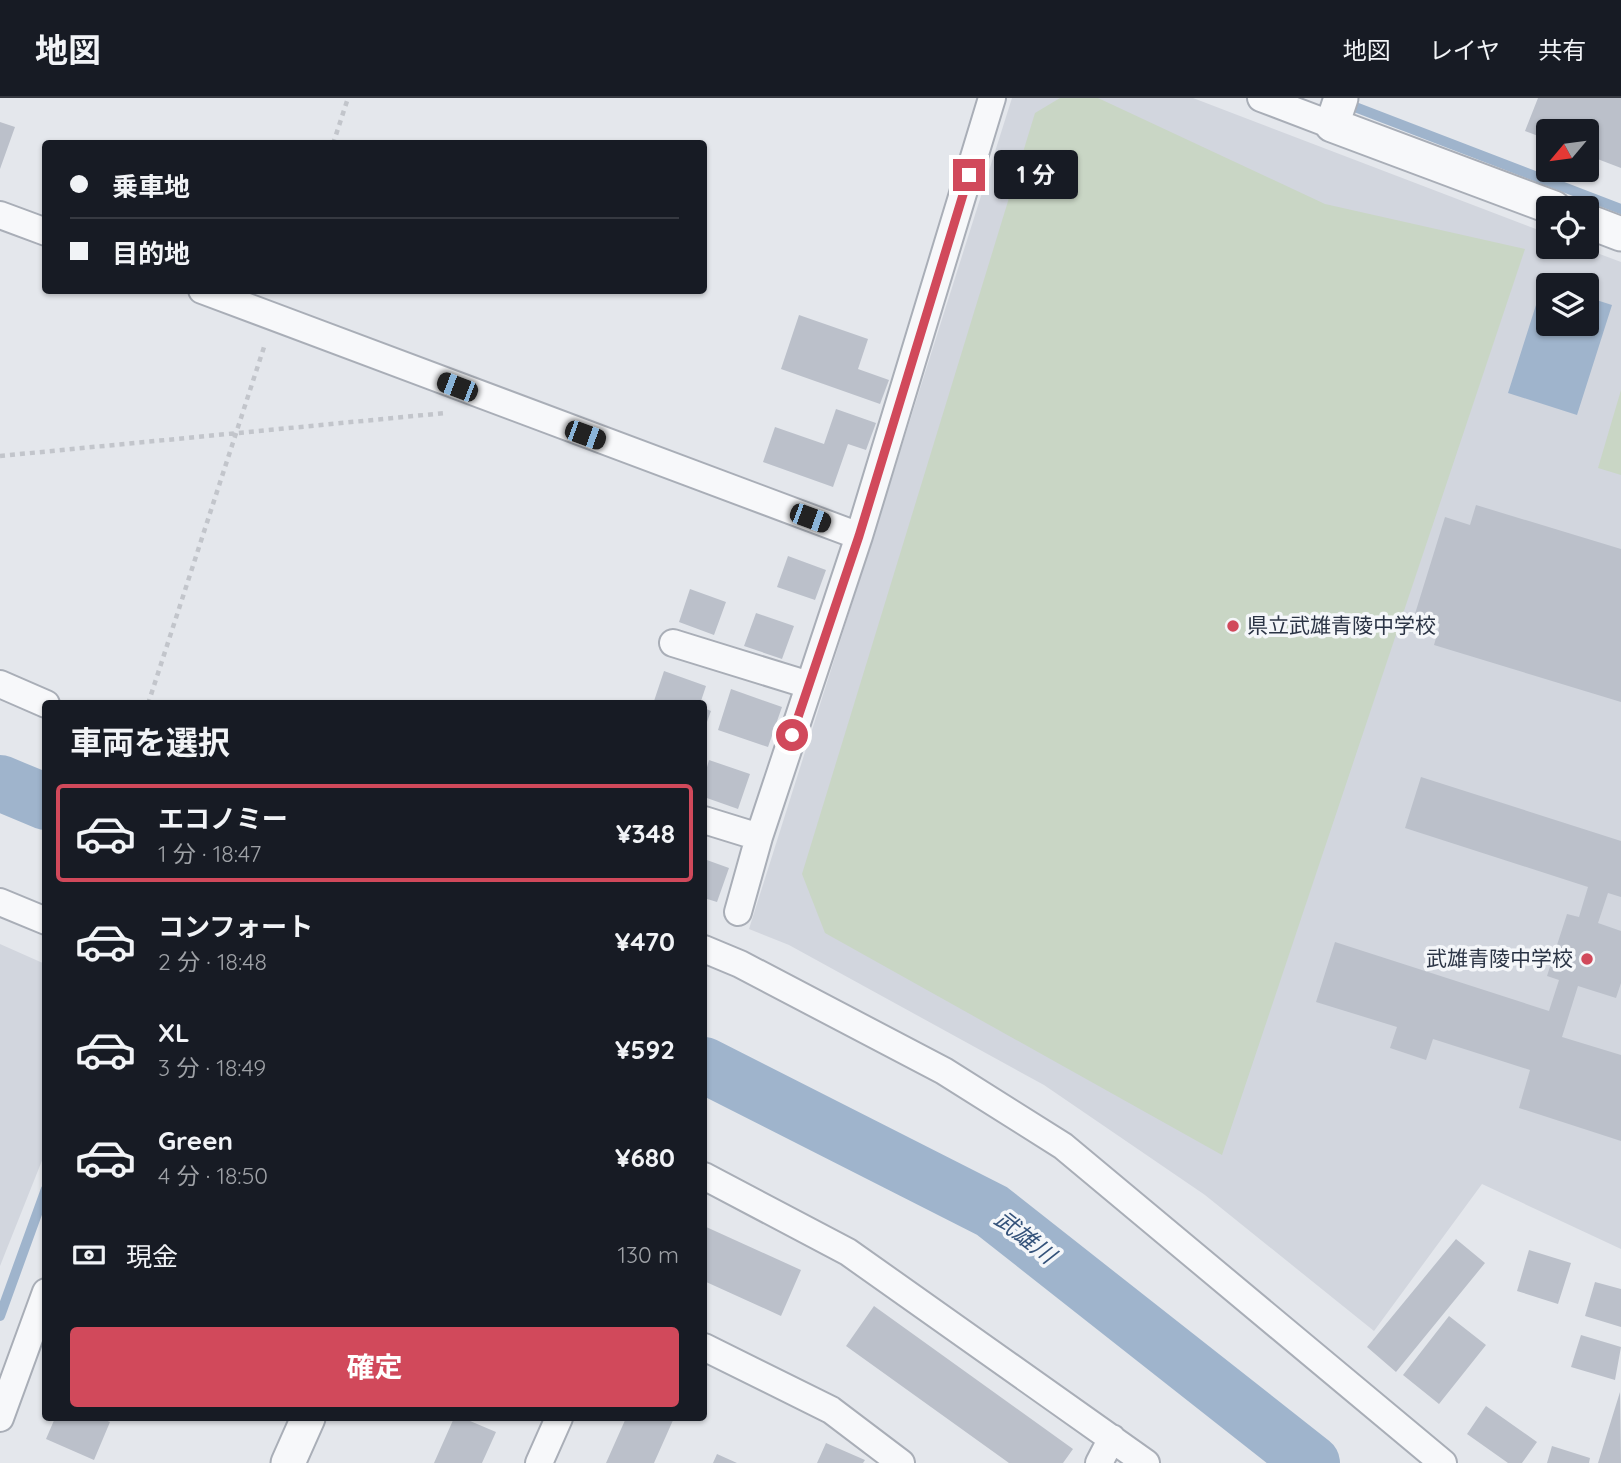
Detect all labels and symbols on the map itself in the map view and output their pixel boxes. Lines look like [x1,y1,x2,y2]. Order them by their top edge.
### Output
north arrow [1536,119,1600,182]
callout: 1 分 [993,150,1078,200]
route end [953,159,985,191]
car [434,370,481,404]
car [562,418,609,452]
car [787,501,834,535]
place label: 県立武雄青陵中学校 [1247,612,1436,638]
marker: 県立武雄青陵中学校 [1225,618,1241,634]
route start [776,719,808,751]
place label: 武雄青陵中学校 [1426,945,1573,971]
marker: 武雄青陵中学校 [1579,951,1595,967]
water label: 武雄川 [989,1204,1064,1271]

